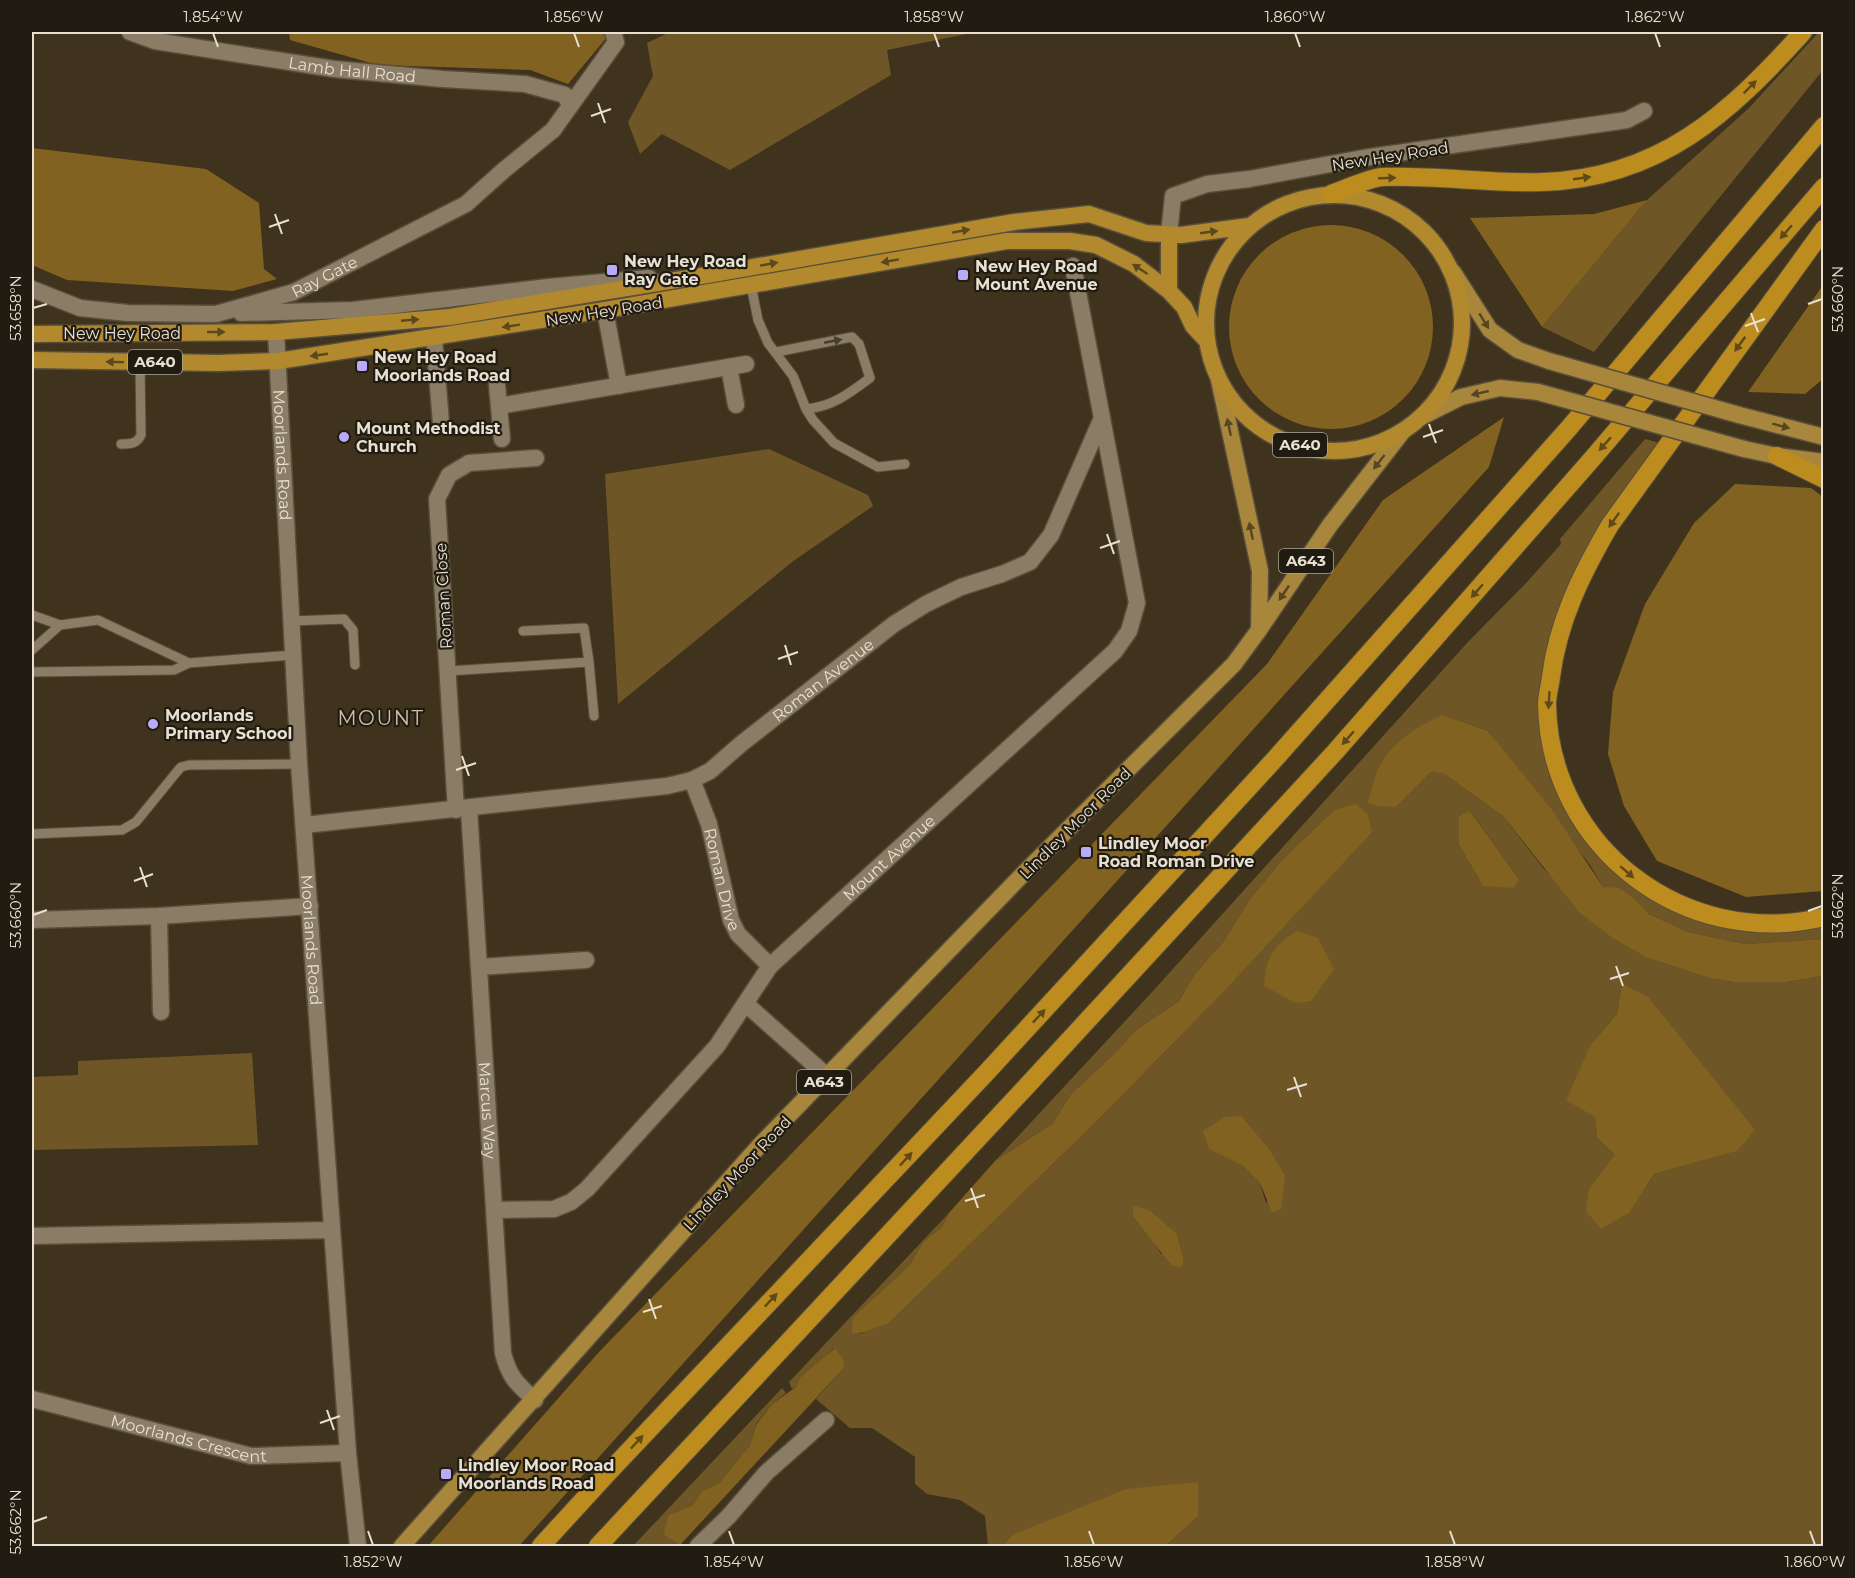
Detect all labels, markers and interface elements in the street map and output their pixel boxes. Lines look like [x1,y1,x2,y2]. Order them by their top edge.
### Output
text: 1.854°W [183,7,243,26]
text: 1.856°W [545,7,604,26]
text: 1.858°W [904,7,964,26]
text: 1.860°W [1265,7,1326,26]
text: 1.862°W [1625,7,1685,26]
street label: Lamb Hall Road [287,53,417,86]
one-way arrow [1743,80,1758,94]
street label: New Hey Road [1330,138,1450,175]
one-way arrow [1572,173,1591,182]
one-way arrow [1378,174,1397,183]
one-way arrow [1780,224,1793,239]
one-way arrow [952,226,971,235]
one-way arrow [1199,227,1218,236]
street label: Ray Gate [289,252,361,302]
place label: New Hey Road Ray Gate [624,252,747,289]
one-way arrow [880,257,899,266]
place label: New Hey Road Mount Avenue [975,257,1098,294]
one-way arrow [760,259,779,268]
marker: New Hey Road Ray Gate [605,263,619,277]
one-way arrow [1131,263,1148,274]
text: 53.660°N [1828,266,1847,332]
marker: New Hey Road Mount Avenue [956,268,970,282]
text: 53.658°N [6,275,25,341]
street label: New Hey Road [544,293,664,330]
one-way arrow [1478,313,1490,329]
one-way arrow [401,315,420,325]
one-way arrow [502,322,521,331]
street label: New Hey Road [63,324,181,343]
one-way arrow [206,328,225,337]
one-way arrow [824,336,843,345]
one-way arrow [1734,336,1746,352]
place label: New Hey Road Moorlands Road [374,348,510,385]
road number: A640 [128,350,182,374]
one-way arrow [309,351,328,360]
one-way arrow [105,357,124,366]
marker: New Hey Road Moorlands Road [355,359,369,373]
one-way arrow [1471,388,1489,398]
street label: Moorlands Road [269,389,295,521]
one-way arrow [1224,417,1233,436]
place label: Mount Methodist Church [356,419,501,456]
one-way arrow [1772,421,1790,431]
marker: Mount Methodist Church [337,430,351,444]
road number: A640 [1273,433,1327,457]
one-way arrow [1599,436,1612,451]
one-way arrow [1373,455,1385,470]
one-way arrow [1608,511,1620,527]
one-way arrow [1246,521,1255,540]
street label: Roman Close [431,542,456,649]
road number: A643 [1279,549,1333,573]
one-way arrow [1471,583,1484,598]
one-way arrow [1279,585,1290,601]
street label: Roman Avenue [769,635,878,726]
one-way arrow [1544,691,1553,710]
place label: Moorlands Primary School [165,706,292,743]
district label: MOUNT [338,706,424,730]
marker: Moorlands Primary School [146,717,160,731]
one-way arrow [1342,730,1355,745]
street label: Lindley Moor Road [1016,764,1135,883]
street label: Mount Avenue [839,811,939,905]
street label: Roman Drive [700,826,744,934]
place label: Lindley Moor Road Roman Drive [1098,834,1254,871]
marker: Lindley Moor Road Roman Drive [1079,845,1093,859]
one-way arrow [1619,865,1634,878]
text: 53.662°N [1828,873,1847,939]
street label: Moorlands Road [297,874,325,1006]
text: 53.660°N [6,882,25,948]
one-way arrow [1032,1009,1046,1024]
street label: Marcus Way [475,1061,500,1160]
road number: A643 [797,1070,851,1094]
street label: Lindley Moor Road [679,1112,795,1235]
one-way arrow [898,1152,912,1166]
one-way arrow [764,1294,778,1308]
street label: Moorlands Crescent [109,1411,268,1466]
one-way arrow [630,1435,644,1449]
place label: Lindley Moor Road Moorlands Road [458,1456,614,1493]
marker: Lindley Moor Road Moorlands Road [439,1467,453,1481]
text: 53.662°N [6,1489,25,1555]
text: 1.852°W [344,1552,403,1571]
text: 1.854°W [704,1552,764,1571]
text: 1.856°W [1065,1552,1124,1571]
text: 1.858°W [1425,1552,1485,1571]
text: 1.860°W [1785,1552,1846,1571]

